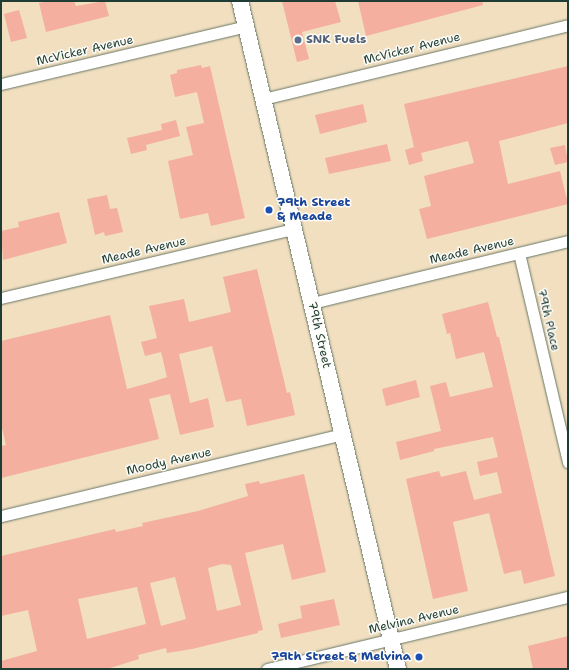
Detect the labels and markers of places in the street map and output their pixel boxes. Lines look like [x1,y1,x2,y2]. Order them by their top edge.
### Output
place label: SNK Fuels [306,33,366,47]
marker: SNK Fuels [293,35,303,45]
place label: 79th Street & Meade [277,196,350,224]
marker: 79th Street & Meade [264,205,274,215]
place label: 79th Street & Melvina [271,650,411,664]
marker: 79th Street & Melvina [414,652,424,662]

